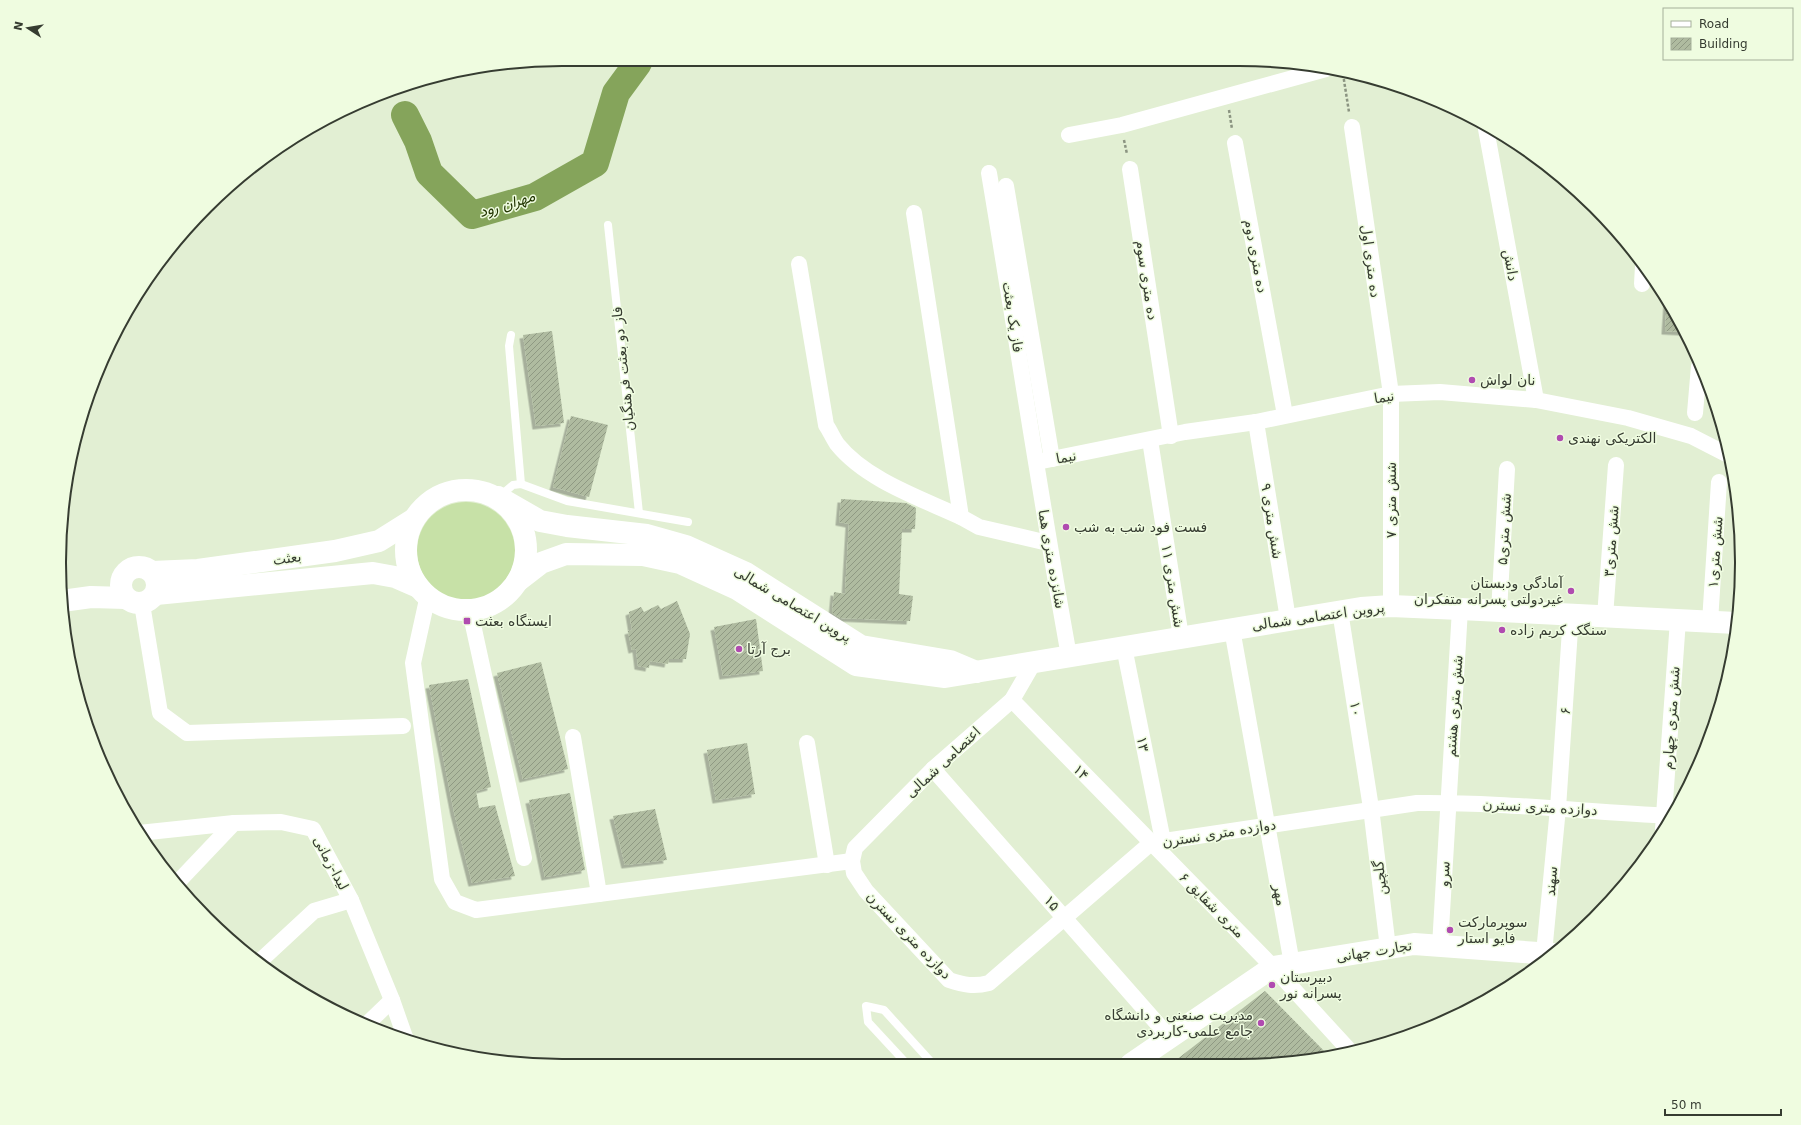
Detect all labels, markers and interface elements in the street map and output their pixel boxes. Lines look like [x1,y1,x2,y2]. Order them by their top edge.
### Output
north arrow [8,8,48,48]
legend [1663,8,1793,60]
text: Road [1699,17,1729,31]
text: N [11,20,26,32]
text: Building [1699,37,1748,51]
water label: مهران رود [477,187,538,221]
street label: ده متری دوم [1240,218,1271,294]
street label: ده متری اول [1357,223,1384,299]
street label: ده متری سوم [1132,239,1161,321]
street label: دانش [1499,248,1522,282]
street label: فاز یک بعثت [999,280,1027,354]
street label: فاز دو بعثت فرهنگیان [608,306,638,432]
place label: نان لواش [1480,372,1535,389]
marker: نان لواش [1467,375,1477,385]
street label: نیما [1373,387,1395,407]
place label: الکتریکی نهندی [1568,430,1656,447]
marker: الکتریکی نهندی [1555,433,1565,443]
street label: نیما [1054,447,1078,467]
street label: ۷ شش متری [1383,462,1400,538]
street label: ۹ شش متری [1257,482,1286,560]
street label: ۵شش متری [1494,493,1515,565]
street label: شش متری۳ [1601,505,1622,578]
street label: شانزده متری هما [1034,508,1069,610]
street label: شش متری۱ [1705,516,1726,589]
place label: فست فود شب به شب [1074,519,1207,536]
marker: فست فود شب به شب [1061,522,1071,532]
street label: ۱۱ شش متری [1158,543,1187,629]
street label: بعثت [272,548,302,568]
street label: پروین اعتصامی شمالی [731,563,855,646]
place label: آمادگی ودبستان غیردولتی پسرانه متفکران [1414,575,1564,608]
marker: آمادگی ودبستان غیردولتی پسرانه متفکران [1566,586,1576,596]
street label: پروین اعتصامی شمالی [1251,599,1386,634]
place label: ایستگاه بعثت [475,613,552,629]
marker: ایستگاه بعثت [462,616,472,626]
place label: سنگک کریم زاده [1510,622,1607,639]
marker: سنگک کریم زاده [1497,625,1507,635]
place label: برج آرتا [747,641,791,658]
marker: برج آرتا [734,644,744,654]
street label: شش متری هشتم [1442,654,1467,758]
street label: شش متری چهارم [1659,666,1684,770]
street label: ۱۰ [1347,700,1365,718]
street label: ۶ [1557,707,1573,715]
street label: اعتصامی شمالی [902,723,984,801]
street label: ۱۳ [1134,735,1152,753]
street label: ۱۴ [1070,761,1092,783]
street label: دوازده متری نسترن [1482,796,1598,819]
street label: دوازده متری نسترن [1161,816,1277,851]
street label: لیدا-زمانی [309,833,352,893]
street label: گلچین [1370,859,1391,896]
street label: سرو [1435,860,1454,889]
street label: سهند [1542,865,1561,897]
street label: ۶ متری شقایق [1175,869,1248,942]
street label: مهر [1269,882,1290,907]
street label: دوازده متری نسترن [863,888,955,983]
street label: ۱۵ [1041,892,1063,914]
place label: سوپرمارکت فایو استار [1457,914,1528,947]
marker: سوپرمارکت فایو استار [1445,925,1455,935]
street label: تجارت جهانی [1335,937,1413,966]
place label: دبیرستان پسرانه نور [1279,969,1342,1002]
marker: دبیرستان پسرانه نور [1267,980,1277,990]
place label: مدیریت صنعنی و دانشگاه جامع علمی-کاربردی [1104,1007,1253,1040]
marker: مدیریت صنعنی و دانشگاه جامع علمی-کاربردی [1256,1018,1266,1028]
scale bar [1665,1091,1781,1117]
text: 50 m [1671,1098,1702,1112]

